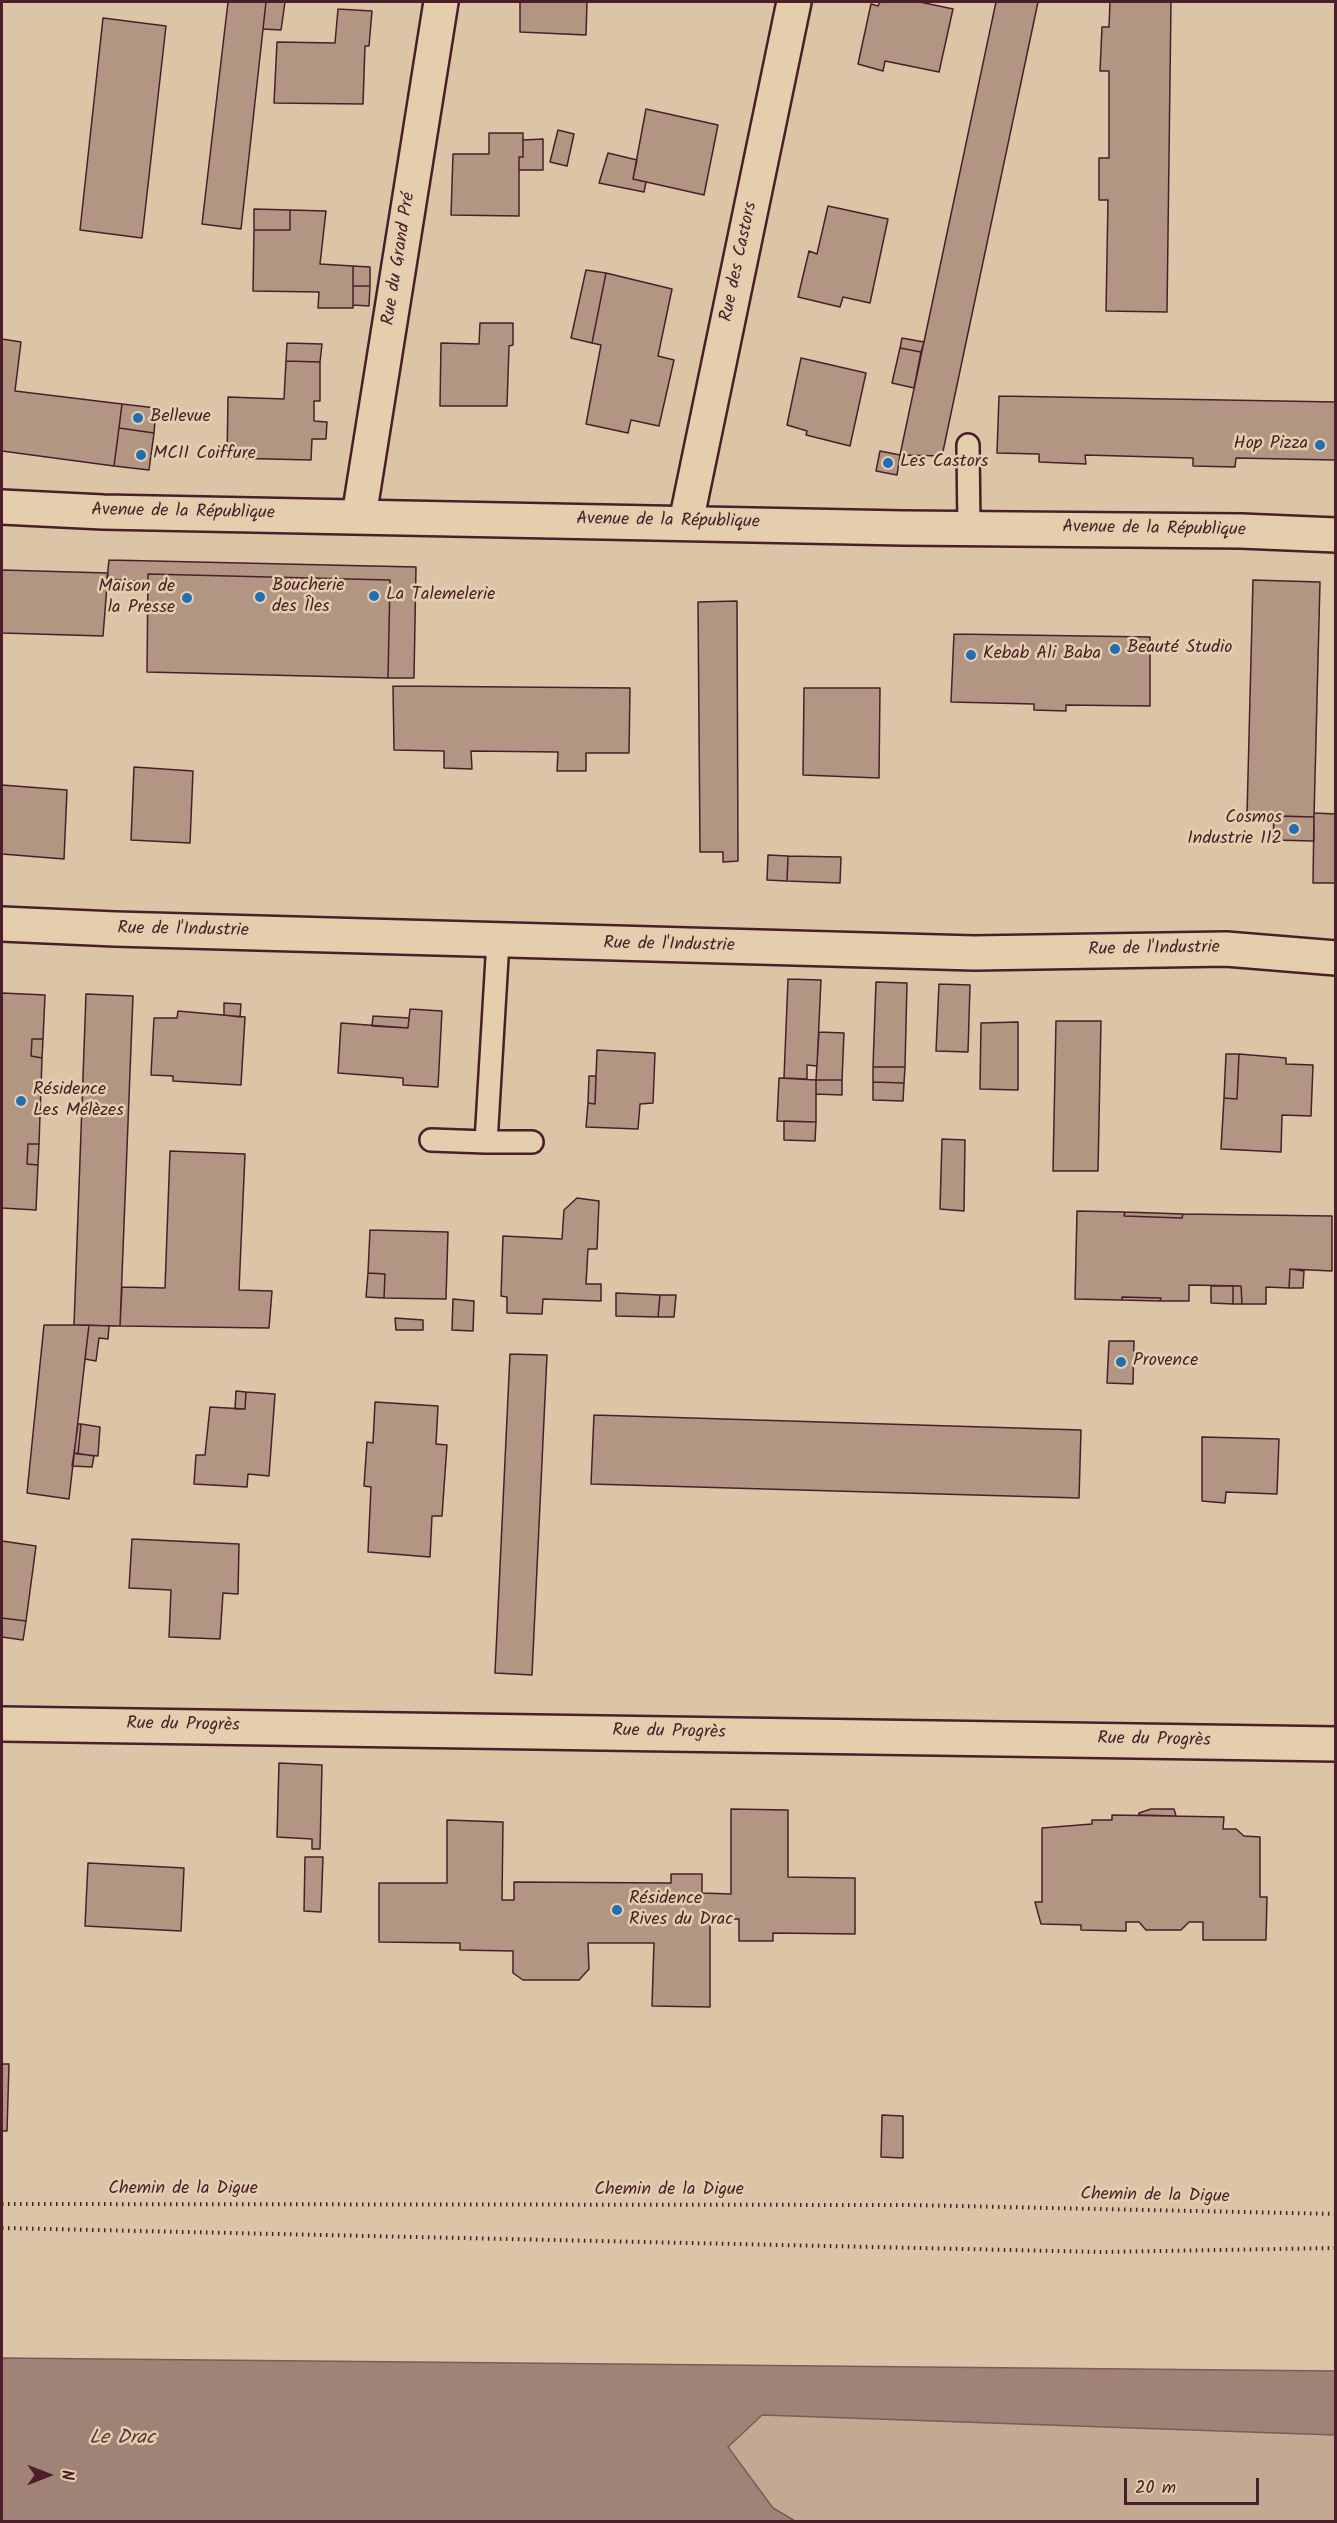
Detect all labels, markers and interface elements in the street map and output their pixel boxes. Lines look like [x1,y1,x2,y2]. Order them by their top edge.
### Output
street label: Rue du Grand Pré [379,191,421,327]
street label: Rue des Castors [717,200,763,324]
place label: Bellevue [150,407,211,429]
marker: Bellevue [131,411,145,425]
place label: Hop Pizza [1234,434,1308,456]
marker: Hop Pizza [1313,438,1327,452]
place label: MCII Coiffure [153,444,256,466]
marker: MCII Coiffure [134,448,148,462]
place label: Les Castors [900,452,988,474]
marker: Les Castors [881,456,895,470]
street label: Avenue de la République [91,501,275,525]
street label: Avenue de la République [576,510,760,534]
street label: Avenue de la République [1062,518,1246,542]
place label: Boucherie des Îles [272,576,344,618]
place label: Maison de la Presse [98,577,175,620]
place label: La Talemelerie [386,585,495,607]
marker: La Talemelerie [367,589,381,603]
marker: Boucherie des Îles [253,590,267,604]
marker: Maison de la Presse [180,591,194,605]
place label: Beauté Studio [1127,638,1232,660]
marker: Beauté Studio [1108,642,1122,656]
place label: Kebab Ali Baba [983,644,1101,666]
marker: Kebab Ali Baba [964,648,978,662]
place label: Cosmos Industrie 112 [1187,808,1282,850]
marker: Cosmos Industrie 112 [1287,822,1301,836]
street label: Rue de l'Industrie [117,919,249,943]
street label: Rue de l'Industrie [603,934,735,958]
street label: Rue de l'Industrie [1088,938,1220,962]
place label: Résidence Les Mélèzes [33,1080,124,1122]
marker: Résidence Les Mélèzes [14,1094,28,1108]
place label: Provence [1133,1351,1198,1373]
marker: Provence [1114,1355,1128,1369]
street label: Rue du Progrès [126,1714,240,1738]
street label: Rue du Progrès [612,1721,726,1745]
street label: Rue du Progrès [1097,1729,1211,1753]
place label: Résidence Rives du Drac [629,1889,733,1932]
marker: Résidence Rives du Drac [610,1903,624,1917]
street label: Chemin de la Digue [108,2179,258,2201]
street label: Chemin de la Digue [594,2180,744,2202]
street label: Chemin de la Digue [1080,2185,1230,2209]
water label: Le Drac [89,2428,155,2452]
north arrow [18,2445,78,2505]
scale bar [1127,2466,1262,2504]
text: N [54,2470,79,2480]
text: 20 m [1135,2474,1176,2503]

